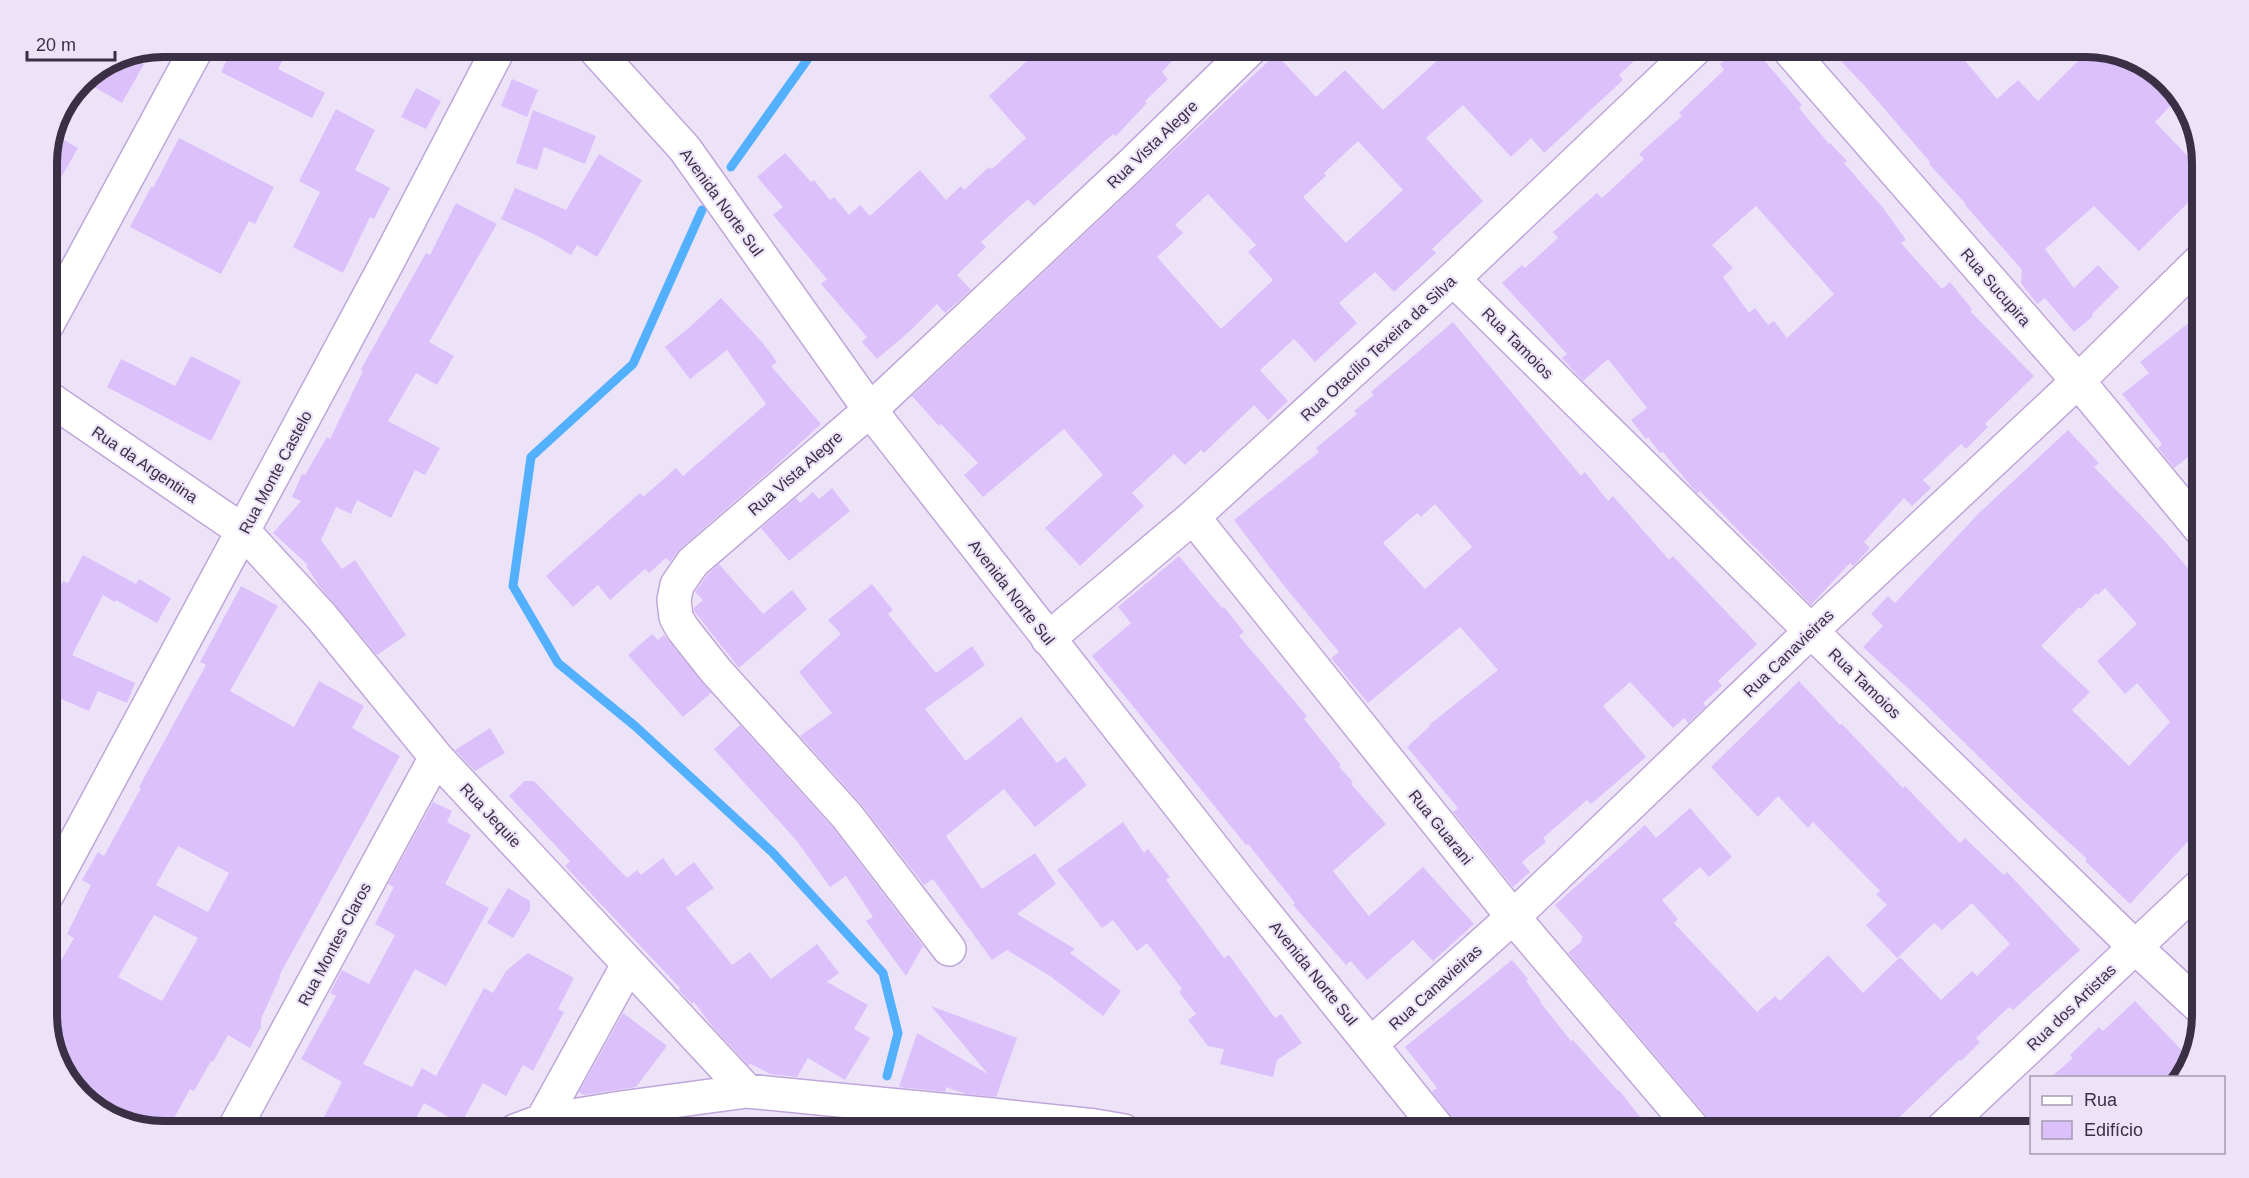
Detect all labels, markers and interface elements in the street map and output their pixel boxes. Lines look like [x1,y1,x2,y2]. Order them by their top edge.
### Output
scale bar [27,24,116,62]
text: 20 m [36,35,76,55]
street label: Rua Vista Alegre [1104,97,1201,192]
street label: Avenida Norte Sul [677,145,766,259]
street label: Rua Sucupira [1957,245,2034,330]
street label: Rua Otacílio Texeira da Silva [1298,272,1459,425]
street label: Rua Tamoios [1479,304,1557,382]
street label: Rua Monte Castelo [236,408,315,537]
street label: Rua da Argentina [89,423,201,506]
street label: Rua Vista Alegre [745,428,846,519]
street label: Avenida Norte Sul [965,536,1058,648]
street label: Rua Canavieiras [1740,606,1837,701]
street label: Rua Tamoios [1825,645,1904,722]
street label: Rua Jequie [457,780,525,851]
street label: Rua Guarani [1405,787,1476,868]
street label: Rua Montes Claros [295,880,374,1009]
street label: Avenida Norte Sul [1267,918,1361,1029]
street label: Rua Canavieiras [1386,941,1485,1033]
street label: Rua dos Artistas [2024,961,2119,1054]
legend [2030,1076,2225,1154]
text: Rua [2084,1090,2118,1110]
text: Edifício [2084,1120,2143,1140]

